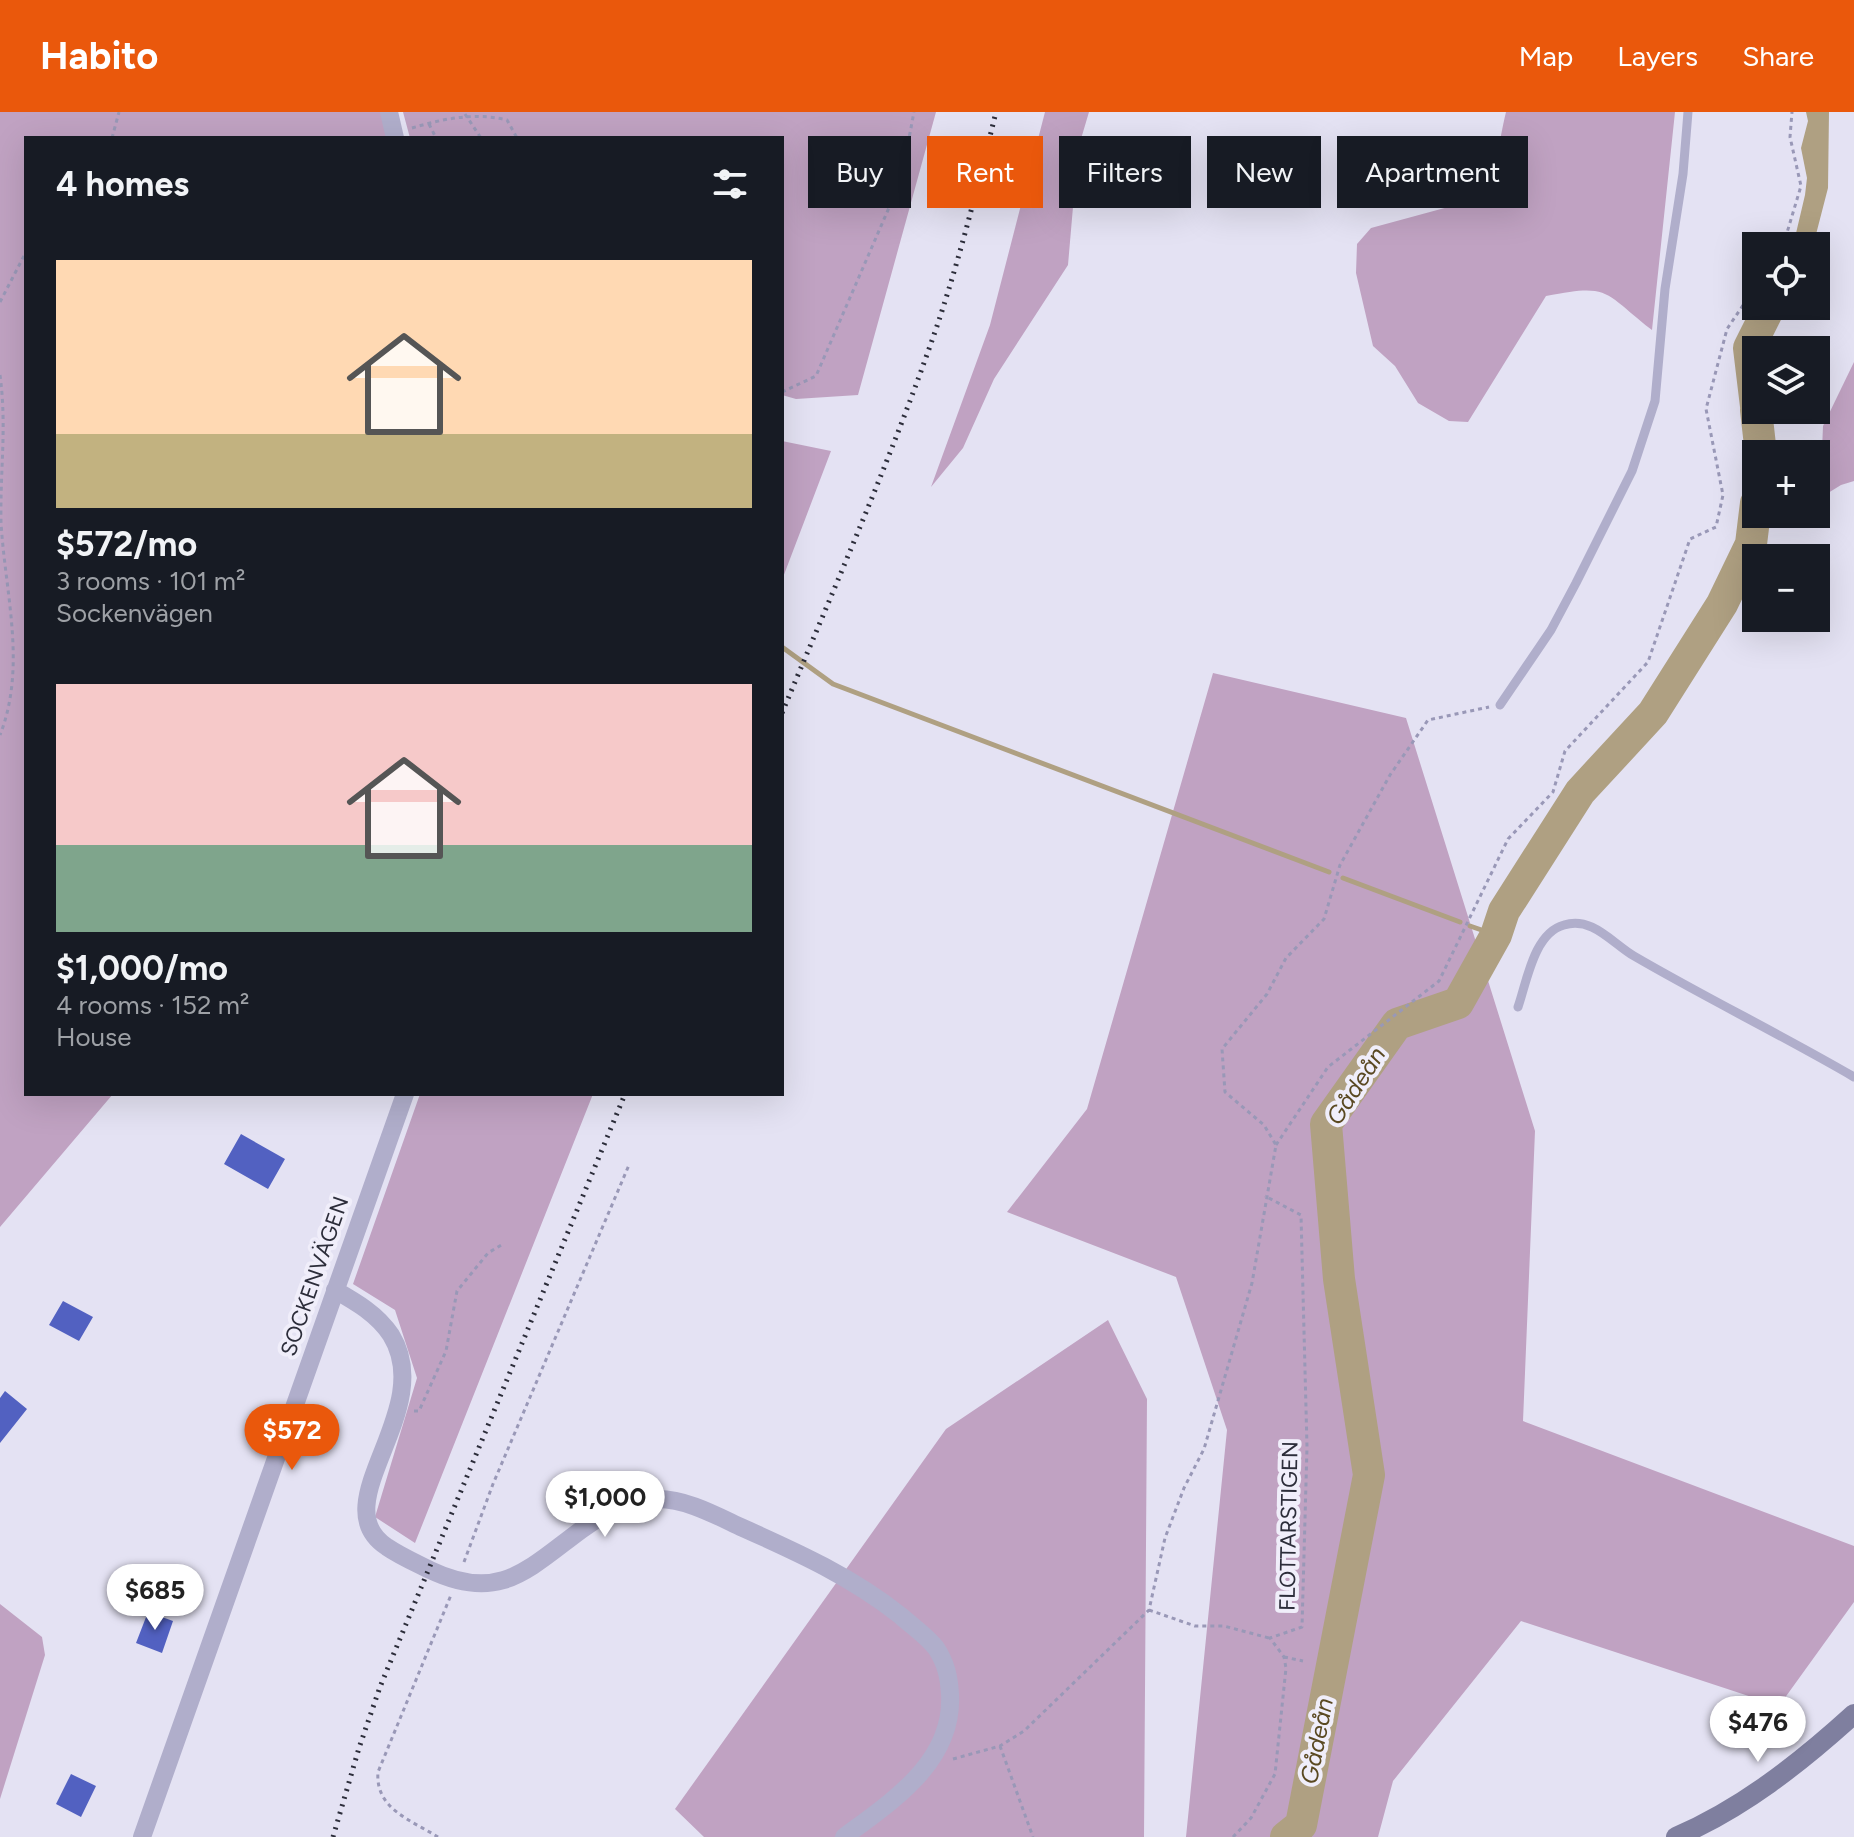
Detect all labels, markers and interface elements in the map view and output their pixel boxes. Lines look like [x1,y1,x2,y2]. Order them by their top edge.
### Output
text: Habito [40,33,158,79]
text: Map [1519,39,1573,73]
text: Layers [1617,39,1698,73]
text: Share [1742,39,1814,73]
chip: Buy [808,136,911,208]
chip: Rent [927,136,1043,208]
chip: Filters [1059,136,1191,208]
chip: New [1207,136,1321,208]
chip: Apartment [1337,136,1528,208]
icon: filters [708,162,752,206]
text: 4 homes [56,164,189,205]
map controls [1742,232,1830,632]
button: locate [1742,232,1830,320]
icon: home [332,312,476,456]
button: layers [1742,336,1830,424]
button: + [1742,440,1830,528]
text: $572/mo [56,524,197,565]
button: − [1742,544,1830,632]
text: 3 rooms · 101 m² [56,565,245,597]
text: Sockenvägen [56,597,213,629]
icon: home [332,736,476,880]
text: $1,000/mo [56,948,228,989]
text: 4 rooms · 152 m² [56,989,249,1021]
text: House [56,1021,131,1053]
water label: Gådeån [1320,1041,1391,1130]
street label: SOCKENVÄGEN [275,1193,354,1359]
pin: $572 [245,1404,339,1472]
text: $572 [262,1414,322,1446]
street label: FLOTTARSTIGEN [1274,1441,1303,1611]
pin: $1,000 [540,1471,670,1539]
text: $1,000 [564,1481,646,1513]
pin: $685 [108,1564,202,1632]
text: $685 [125,1574,185,1606]
water label: Gådeån [1294,1695,1339,1786]
pin: $476 [1711,1696,1805,1764]
text: $476 [1728,1706,1788,1738]

